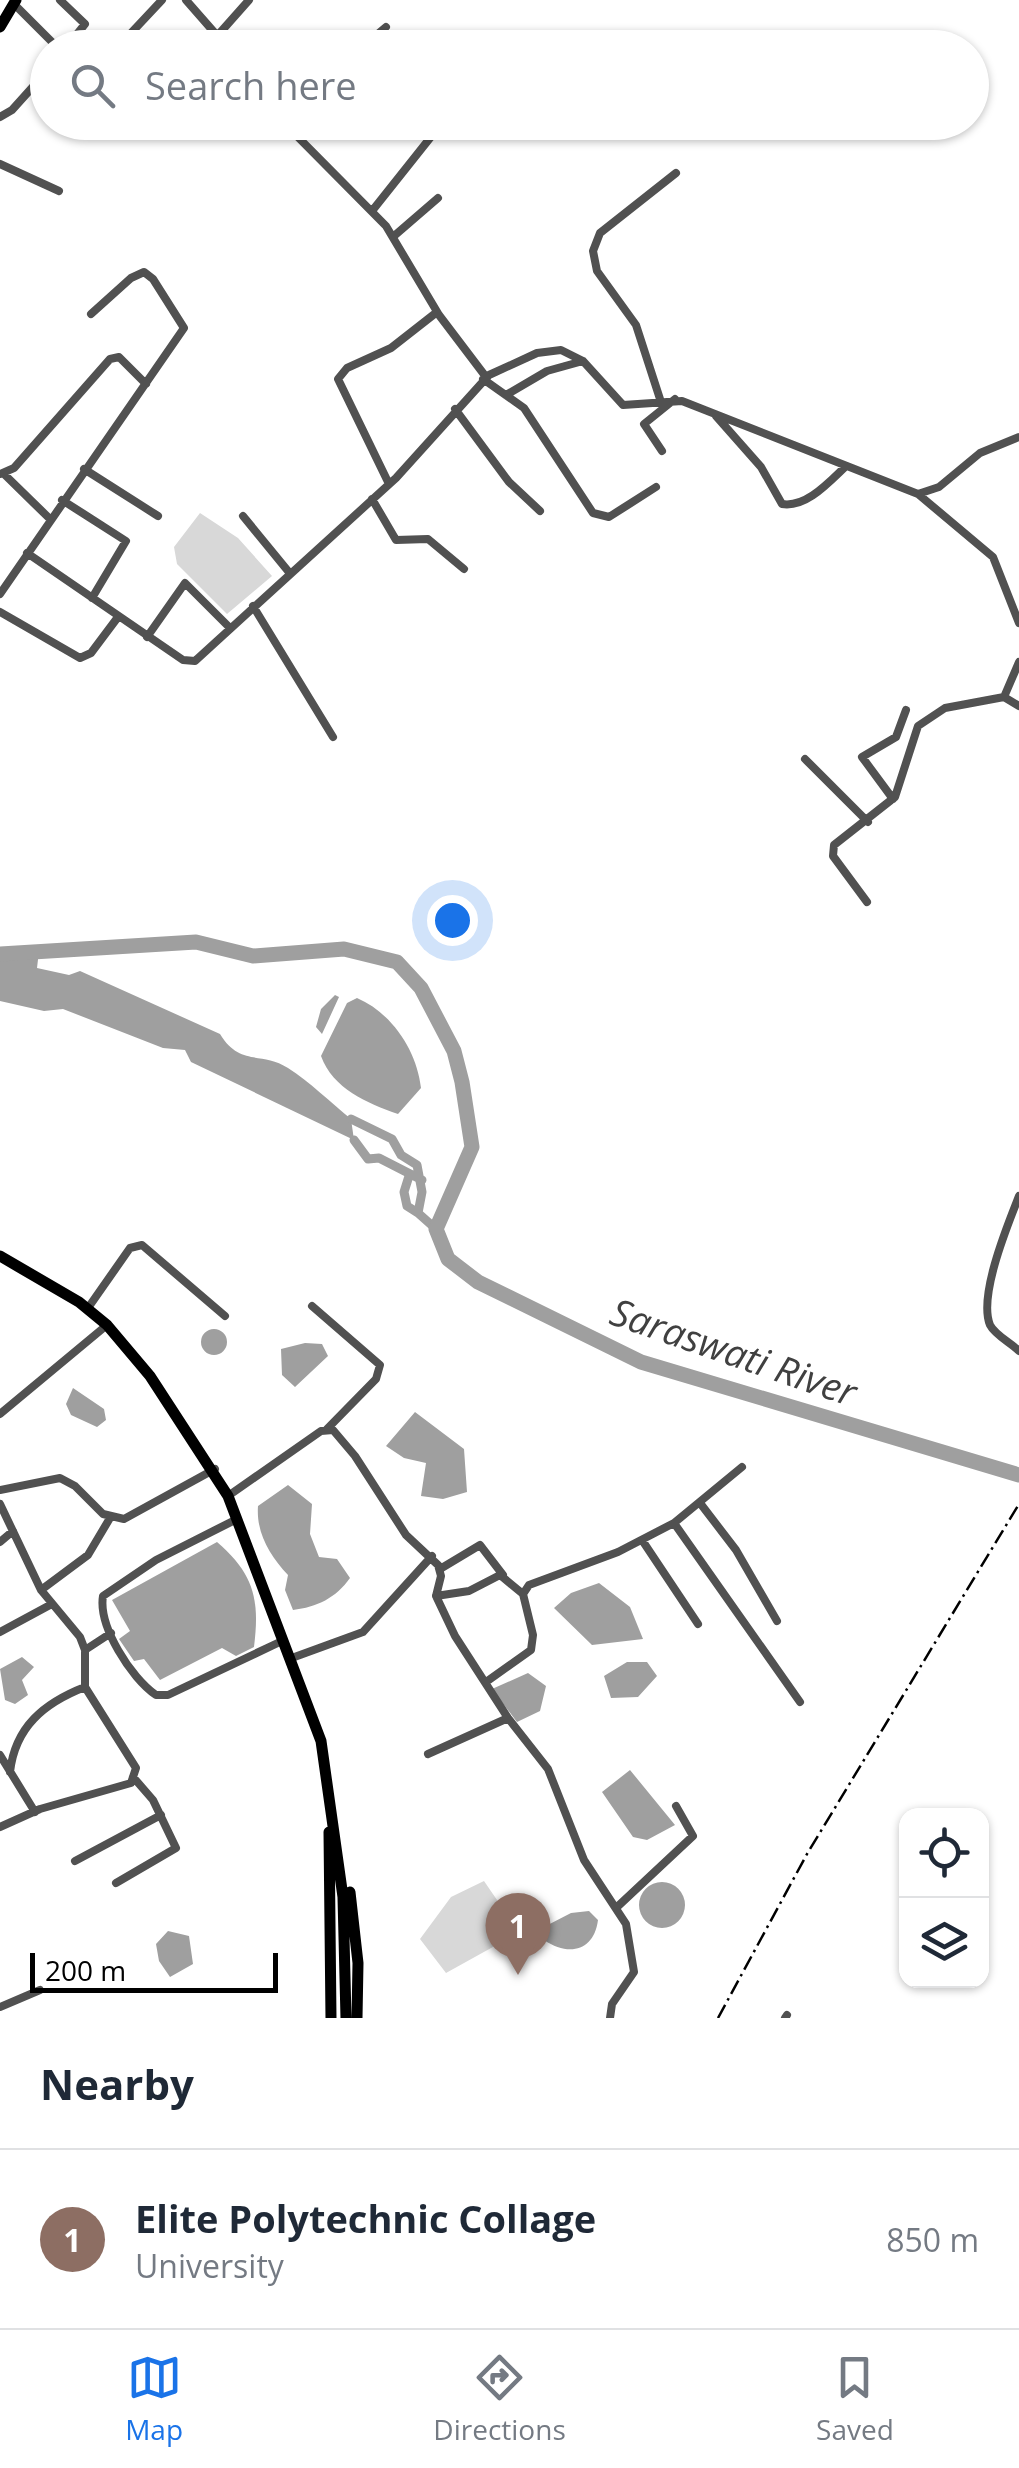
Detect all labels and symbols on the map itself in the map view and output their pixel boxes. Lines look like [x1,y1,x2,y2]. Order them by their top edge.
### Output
your location [427,895,478,946]
water label: Saraswati River [604,1285,866,1418]
pin: 1 [486,1892,550,1975]
scale bar [30,1948,278,1992]

